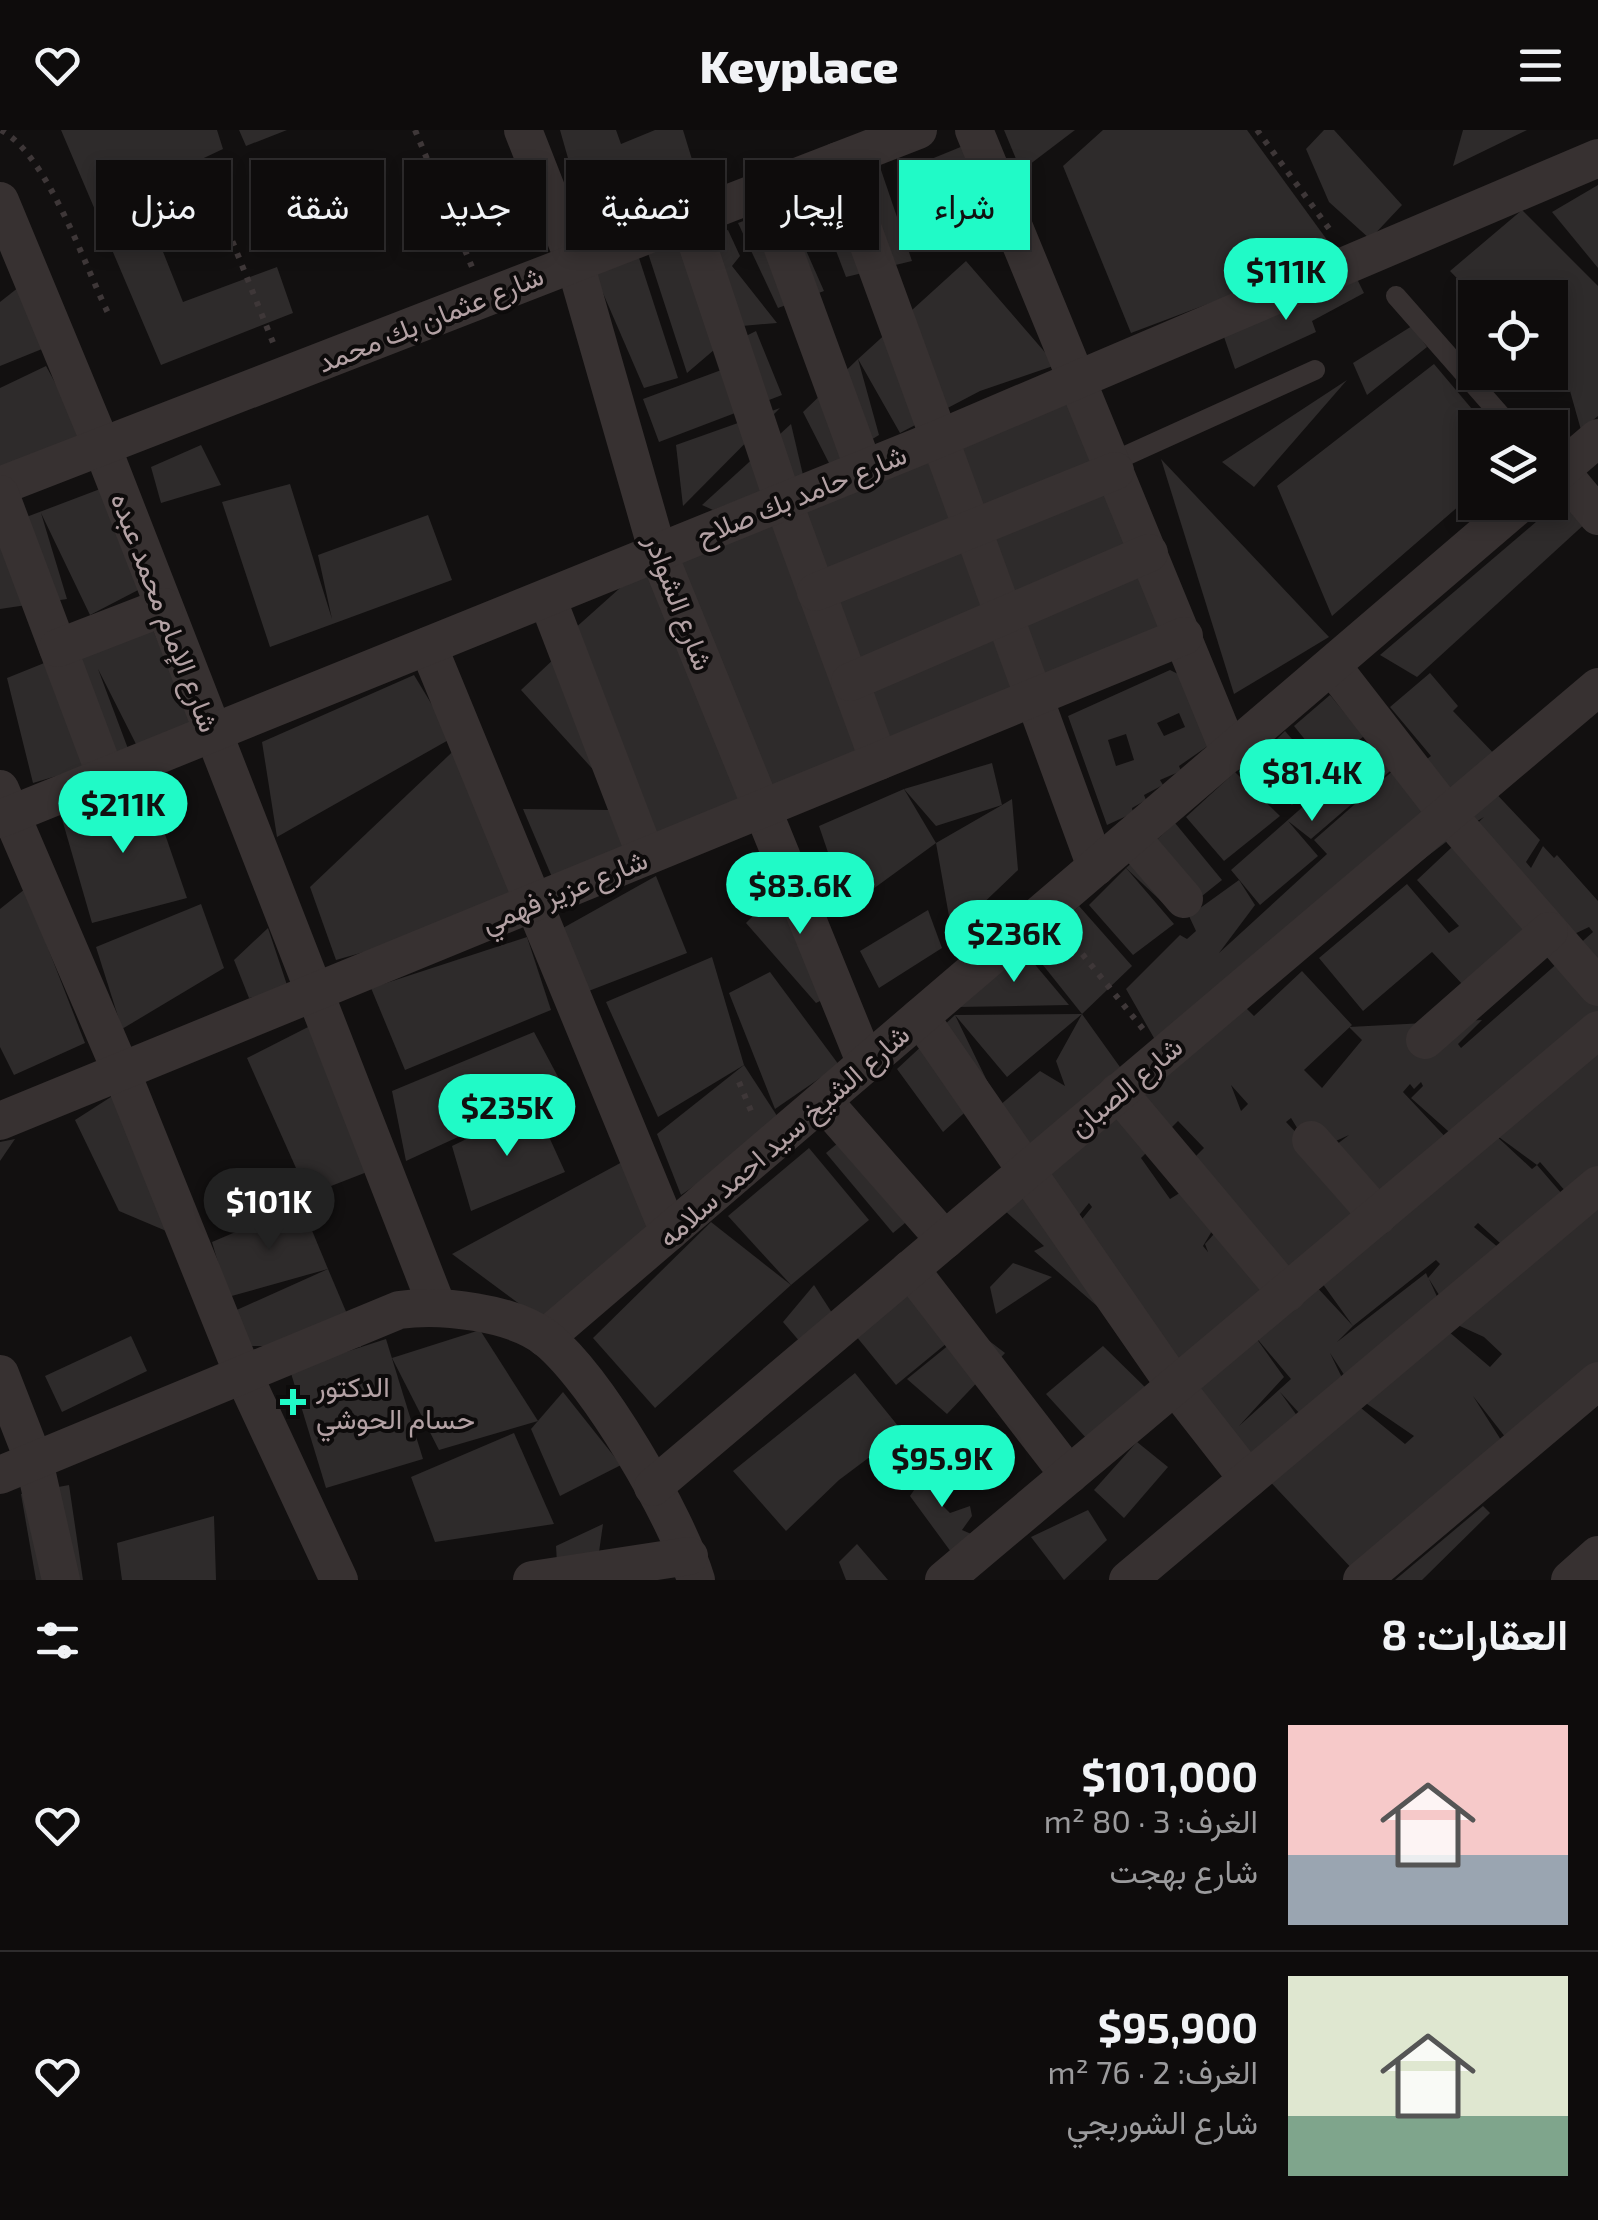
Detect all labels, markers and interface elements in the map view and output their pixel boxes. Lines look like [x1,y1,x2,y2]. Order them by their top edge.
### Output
icon: heart [30,38,85,93]
text: Keyplace [700,38,899,92]
icon: menu [1513,38,1568,93]
chip: منزل [96,160,231,250]
chip: شقة [251,160,384,250]
chip: جديد [404,160,546,250]
chip: تصفية [566,160,725,250]
chip: إيجار [745,160,879,250]
chip: شراء [899,160,1030,250]
pin: $111K [1216,238,1356,323]
text: $111K [1246,251,1326,289]
street label: شارع عثمان بك محمد [312,257,549,382]
map controls [1458,280,1568,520]
button: locate [1458,280,1568,390]
button: layers [1458,410,1568,520]
street label: شارع حامد بك صلاح [691,436,912,554]
street label: شارع الإمام محمد عبده [102,488,227,738]
street label: شارع الشوادر [635,528,721,676]
pin: $81.4K [1231,739,1393,824]
text: $81.4K [1262,752,1362,790]
pin: $211K [53,771,193,856]
text: $211K [80,784,166,822]
street label: شارع عزيز فهمي [476,841,655,945]
pin: $83.6K [719,852,881,937]
text: $83.6K [748,865,852,903]
pin: $236K [944,900,1084,985]
text: $236K [967,913,1061,951]
street label: شارع الشيخ سيد احمد سلامه [650,1016,918,1257]
street label: شارع الصبان [1062,1029,1190,1145]
pin: $235K [437,1074,577,1159]
text: $235K [460,1087,554,1125]
pin: $101K [199,1168,339,1253]
text: $101K [226,1181,312,1219]
place label: الدكتور حسام الحوشي [315,1369,475,1442]
marker: الدكتور حسام الحوشي [280,1389,306,1415]
pin: $95.9K [861,1425,1023,1510]
text: $95.9K [891,1438,993,1476]
text: العقارات: 8 [1381,1608,1568,1658]
icon: filters [30,1613,85,1668]
text: $101,000 [1081,1750,1258,1800]
icon: home [1368,1765,1488,1885]
icon: heart [30,1798,85,1853]
text: الغرف: 3 · 80 m² [1044,1801,1258,1839]
text: شارع بهجت [1110,1851,1258,1889]
text: $95,900 [1098,2001,1258,2051]
icon: home [1368,2016,1488,2136]
icon: heart [30,2049,85,2104]
text: الغرف: 2 · 76 m² [1048,2052,1258,2090]
text: شارع الشوربجي [1066,2102,1258,2140]

